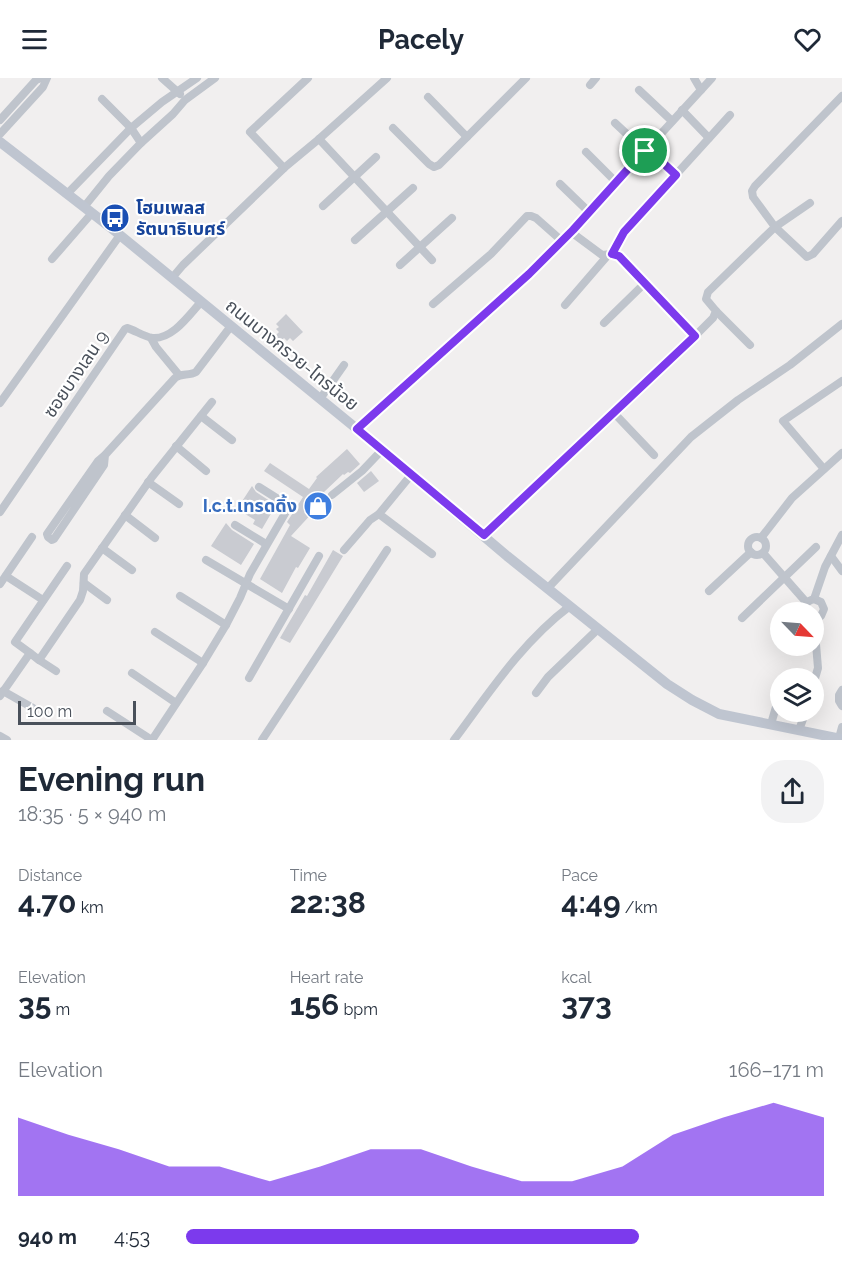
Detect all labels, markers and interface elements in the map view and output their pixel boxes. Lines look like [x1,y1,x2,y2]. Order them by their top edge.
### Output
icon: menu [18,23,51,56]
icon: heart [791,23,824,56]
text: Pacely [378,24,464,55]
pin [619,125,670,176]
icon: arrive [628,134,661,167]
place label: โฮมเพลส รัตนาธิเบศร์ [136,197,225,239]
bus stop icon: โฮมเพลส รัตนาธิเบศร์ [99,202,131,234]
street label: ถนนบางกรวย-ไทรน้อย [222,295,363,415]
street label: ซอยบางเลน 9 [39,326,112,421]
shop icon: I.c.t.เทรดดิ้ง [302,490,334,522]
place label: I.c.t.เทรดดิ้ง [203,494,297,516]
north arrow [770,602,824,656]
map controls [770,602,824,722]
button: layers [770,668,824,722]
scale bar [18,698,136,726]
text: 100 m [27,702,72,721]
text: Evening run [18,760,205,799]
button: share [761,760,824,823]
text: 18:35 · 5 × 940 m [18,802,166,826]
text: Distance [18,866,82,885]
text: Time [290,866,327,885]
text: Pace [561,866,598,885]
text: 4.70 [18,885,77,920]
text: 22:38 [290,885,366,920]
text: 4:49 [561,885,621,920]
text: km [77,898,104,917]
text: /km [621,898,658,917]
text: Elevation [18,968,86,987]
text: Heart rate [290,968,363,987]
text: kcal [561,968,591,987]
text: 35 [18,987,51,1022]
text: 156 [290,987,339,1022]
text: 373 [561,987,612,1022]
text: m [51,1000,70,1019]
text: bpm [339,1000,378,1019]
text: Elevation [18,1058,103,1082]
text: 166–171 m [729,1058,824,1082]
text: 940 m [18,1225,77,1249]
text: 4:53 [114,1225,150,1249]

